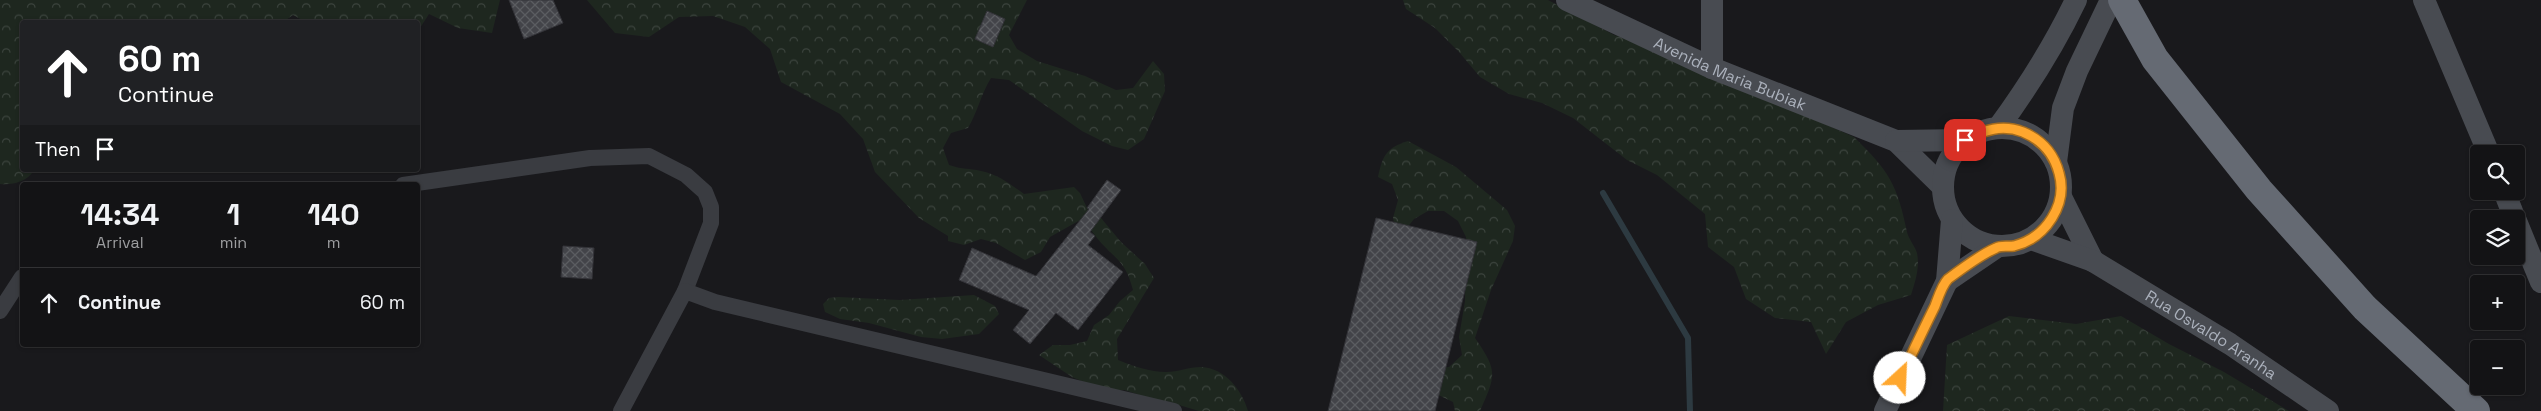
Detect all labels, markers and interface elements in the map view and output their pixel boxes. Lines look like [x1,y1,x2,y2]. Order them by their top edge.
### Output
street label: Avenida Maria Bubiak [1650,32,1810,116]
text: 60 m [118,37,201,81]
icon: ahead [35,40,100,105]
text: Continue [118,80,214,108]
pin [1944,119,1986,161]
icon: arrive [1951,126,1979,154]
icon: arrive [91,135,119,163]
text: Then [35,137,81,162]
map controls [2470,145,2525,395]
button: search [2470,145,2525,200]
text: 14:34 [80,195,159,234]
text: 1 [227,195,240,234]
text: 140 [308,195,360,234]
button: layers [2470,210,2525,265]
text: Arrival [96,232,144,253]
text: min [220,232,247,253]
text: m [327,232,340,253]
button: + [2470,275,2525,330]
street label: Rua Osvaldo Aranha [2142,285,2281,384]
icon: ahead [35,289,63,317]
text: Continue [78,290,161,315]
text: 60 m [360,290,405,315]
button: − [2470,340,2525,395]
position arrow [1873,351,1925,403]

